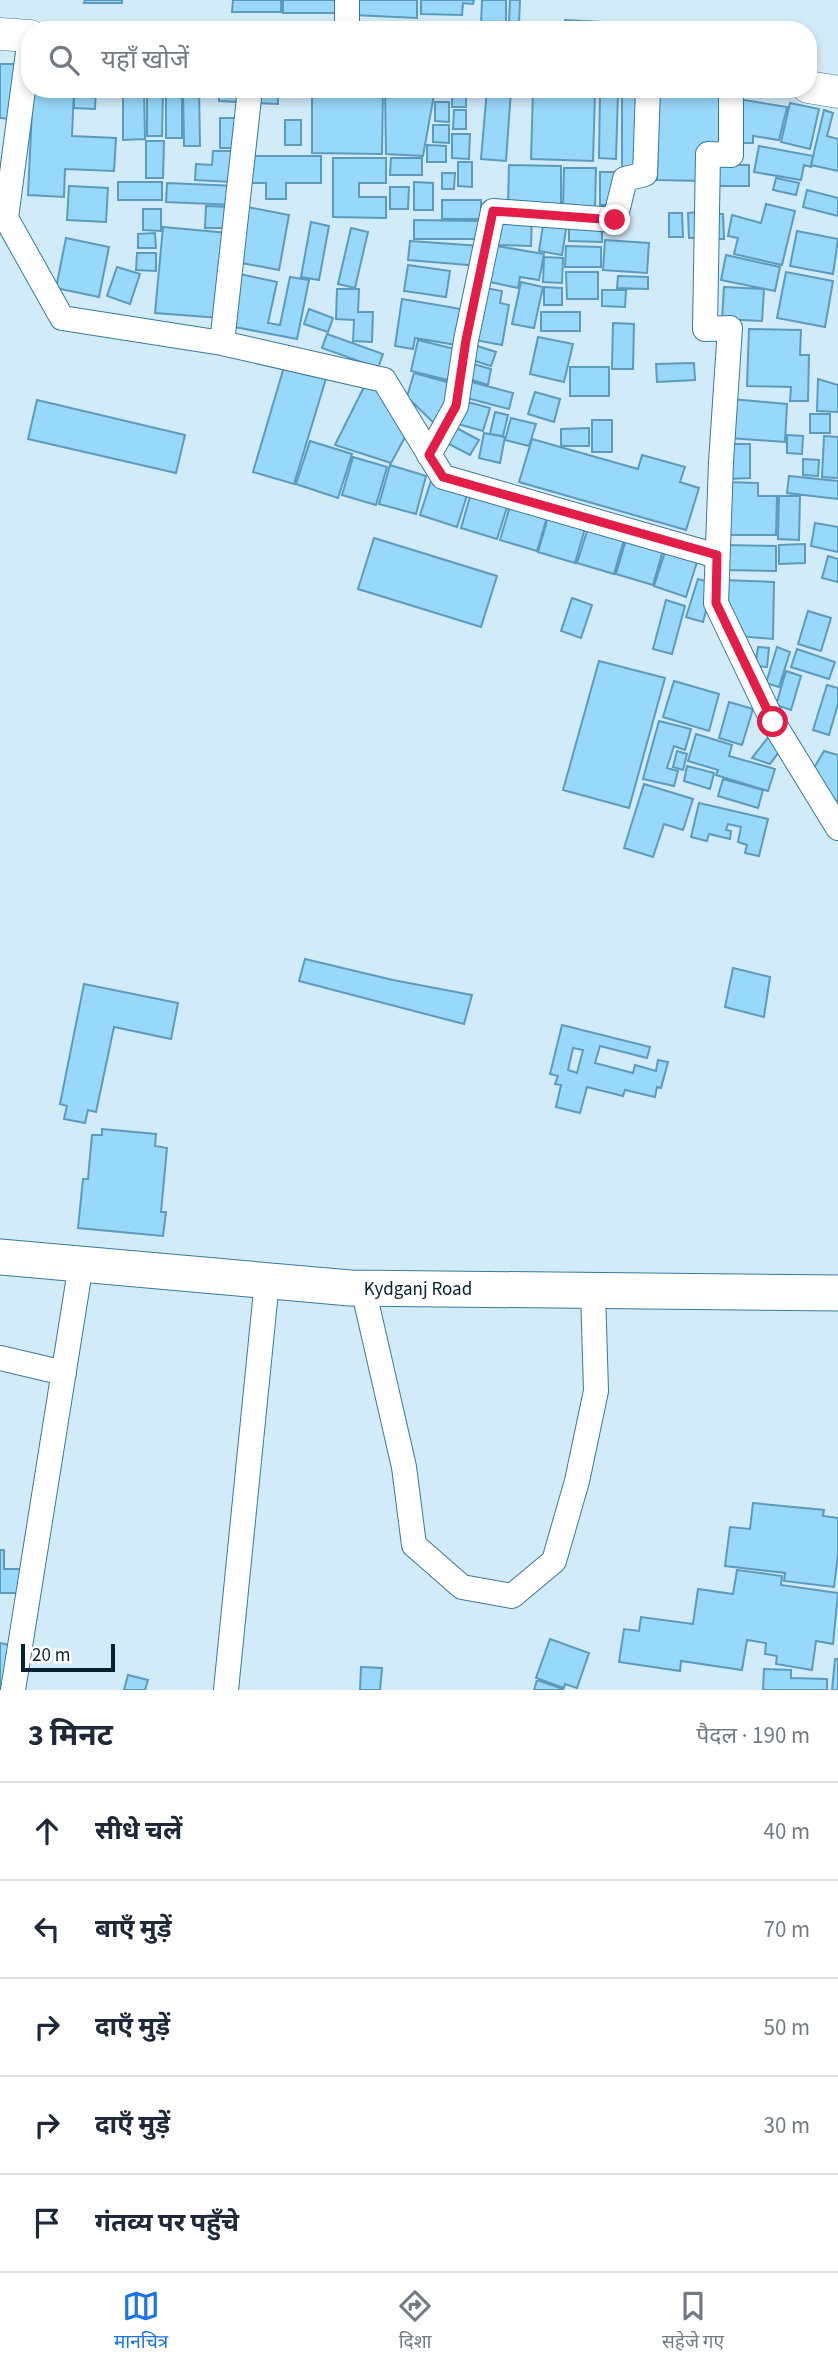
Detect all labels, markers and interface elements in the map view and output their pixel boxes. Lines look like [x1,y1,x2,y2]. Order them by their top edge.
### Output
search box [21,21,817,98]
icon: search [45,41,83,79]
text: यहाँ खोजें [101,41,189,78]
route end [599,204,630,235]
route start [757,706,788,737]
street label: Kydganj Road [364,1276,472,1303]
scale bar [21,1641,116,1673]
text: 20 m [32,1642,70,1669]
text: 3 मिनट [28,1714,113,1757]
text: पैदल · 190 m [696,1719,810,1752]
icon: ahead [28,1812,66,1850]
text: सीधे चलें [95,1812,182,1849]
text: 40 m [763,1815,810,1848]
icon: left [28,1910,66,1948]
text: बाएँ मुड़ें [95,1910,172,1947]
text: 70 m [763,1913,810,1946]
icon: right [28,2008,66,2046]
text: दाएँ मुड़ें [95,2008,170,2045]
text: 50 m [763,2011,810,2044]
icon: right [28,2106,66,2144]
text: दाएँ मुड़ें [95,2106,170,2143]
text: 30 m [763,2109,810,2142]
icon: arrive [28,2204,66,2242]
text: गंतव्य पर पहुँचे [95,2204,239,2241]
tab: मानचित्र [114,2287,168,2356]
tab: दिशा [396,2287,434,2356]
tab: सहेजे गए [662,2287,724,2356]

